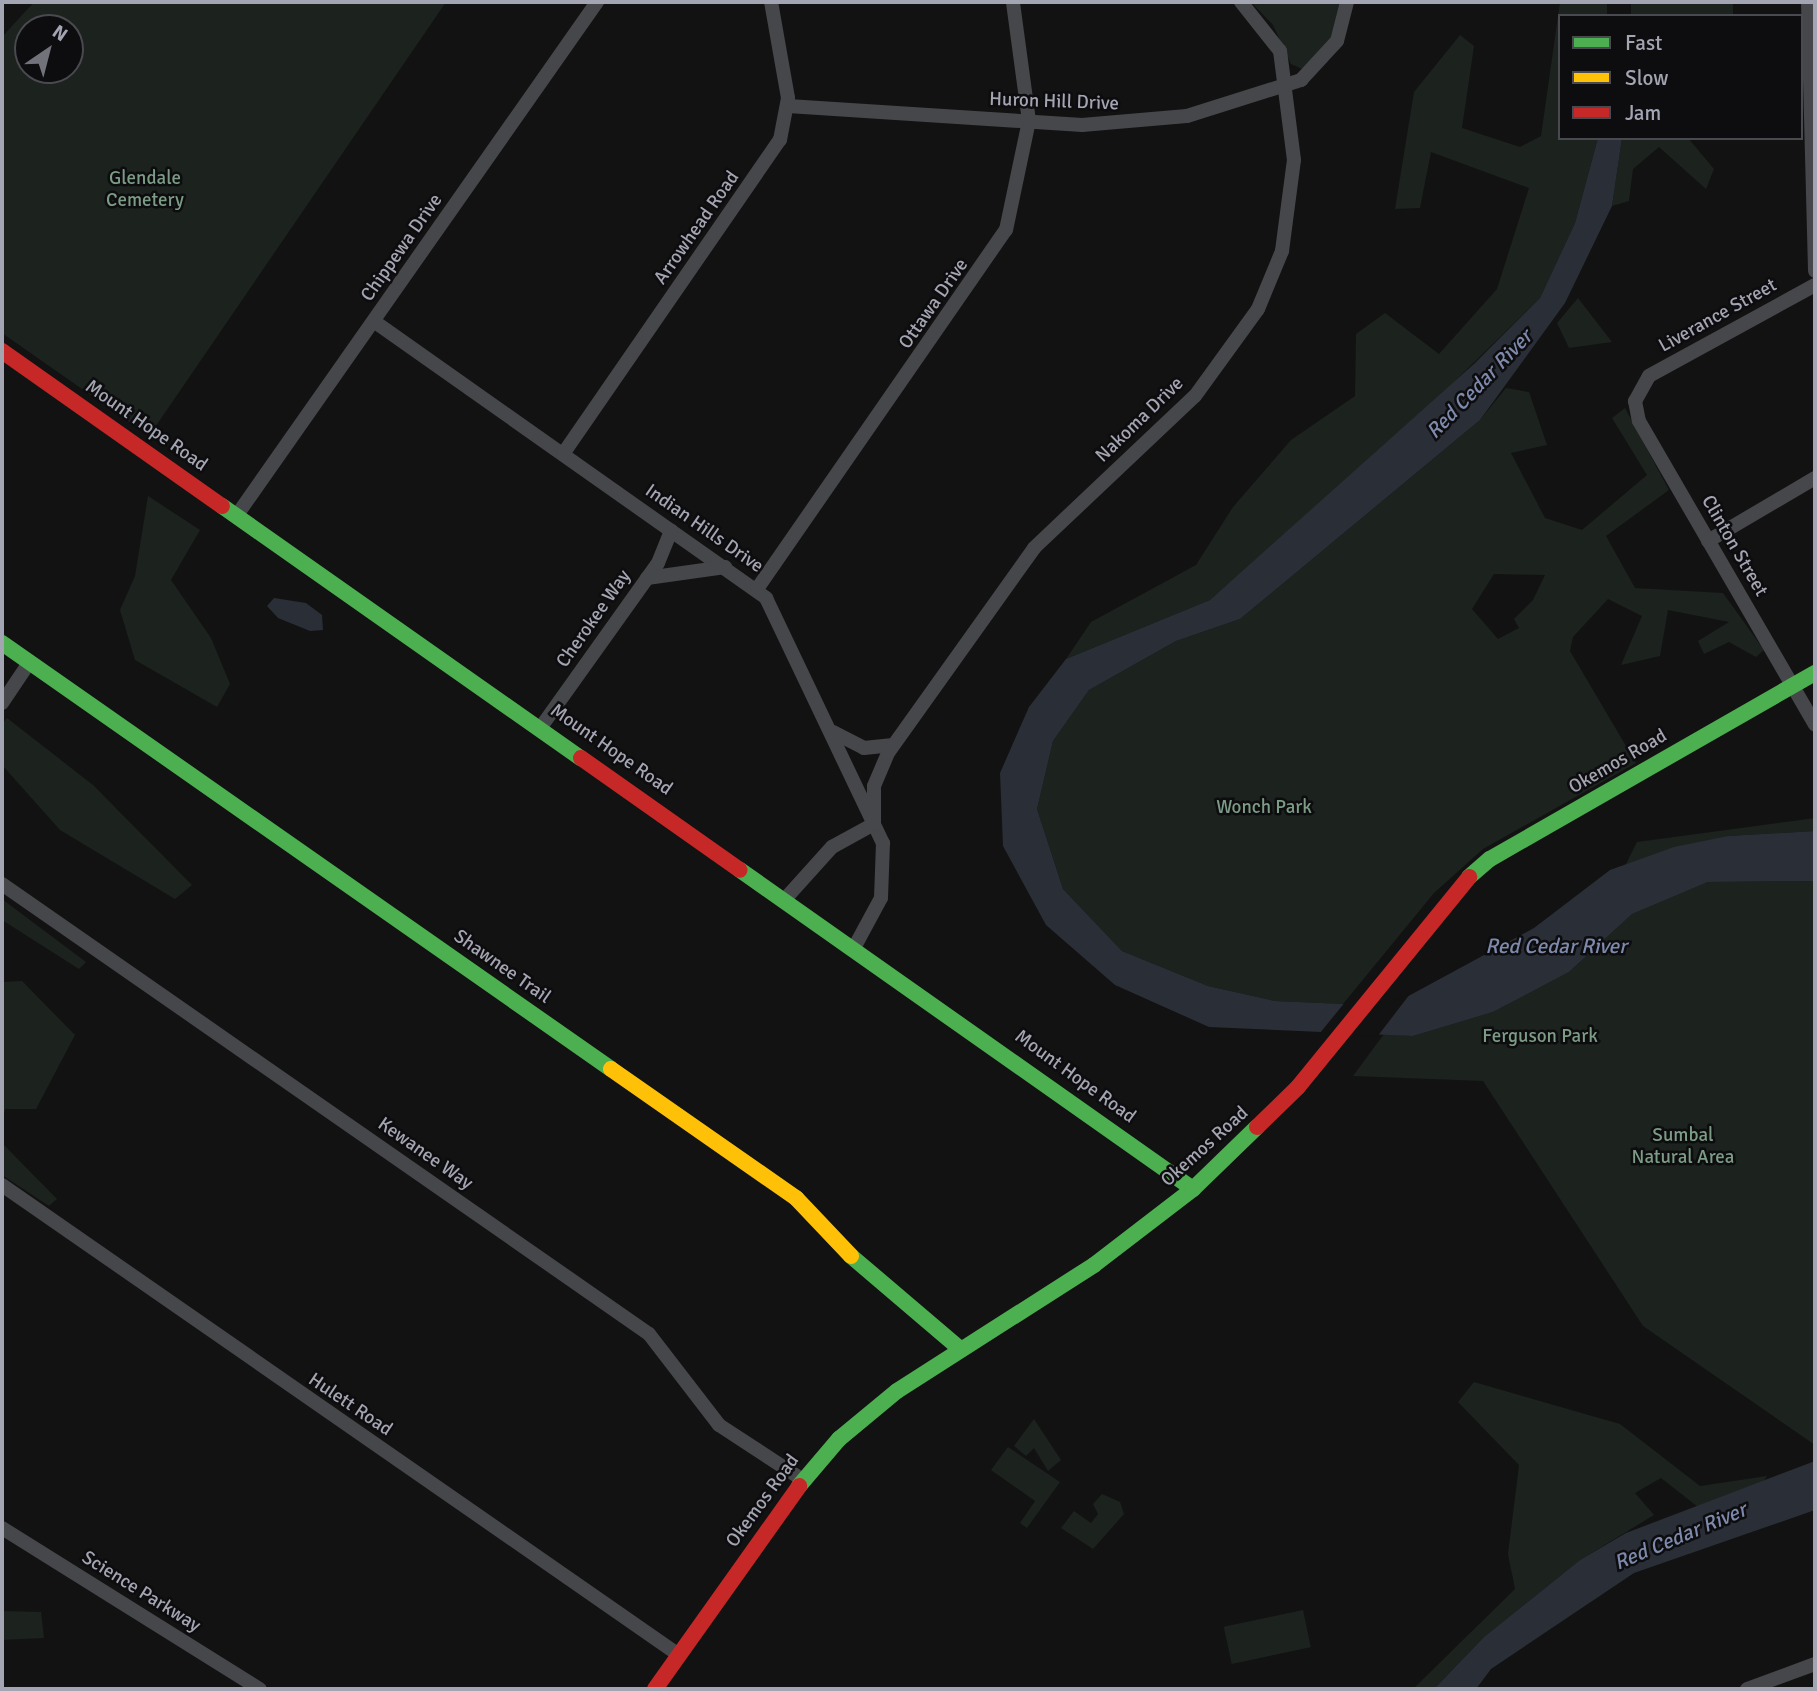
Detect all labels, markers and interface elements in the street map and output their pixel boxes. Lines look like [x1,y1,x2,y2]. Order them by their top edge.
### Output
north arrow [14,14,84,84]
legend [1558,14,1803,140]
text: N [48,20,72,47]
text: Fast [1625,30,1662,56]
text: Slow [1625,65,1669,91]
street label: Huron Hill Drive [989,88,1119,116]
text: Jam [1625,100,1661,126]
street label: Arrowhead Road [650,167,744,289]
park label: Glendale Cemetery [106,168,184,212]
street label: Chippewa Drive [356,190,448,306]
street label: Ottawa Drive [895,254,973,354]
street label: Liverance Street [1655,274,1781,358]
water label: Red Cedar River [1421,324,1537,444]
street label: Nakoma Drive [1091,373,1189,467]
street label: Mount Hope Road [81,375,211,477]
street label: Indian Hills Drive [640,480,768,578]
street label: Clinton Street [1696,491,1772,601]
street label: Cherokee Way [552,566,636,672]
street label: Mount Hope Road [546,699,676,801]
street label: Okemos Road [1565,725,1671,799]
park label: Wonch Park [1216,797,1312,819]
street label: Shawnee Trail [449,925,555,1009]
water label: Red Cedar River [1485,933,1627,959]
street label: Mount Hope Road [1010,1025,1140,1129]
park label: Ferguson Park [1482,1026,1598,1048]
street label: Okemos Road [1157,1102,1253,1192]
street label: Kewanee Way [373,1113,477,1195]
park label: Sumbal Natural Area [1631,1125,1735,1169]
street label: Hulett Road [304,1369,396,1441]
street label: Okemos Road [722,1450,804,1552]
water label: Red Cedar River [1610,1497,1750,1575]
street label: Science Parkway [77,1546,205,1638]

